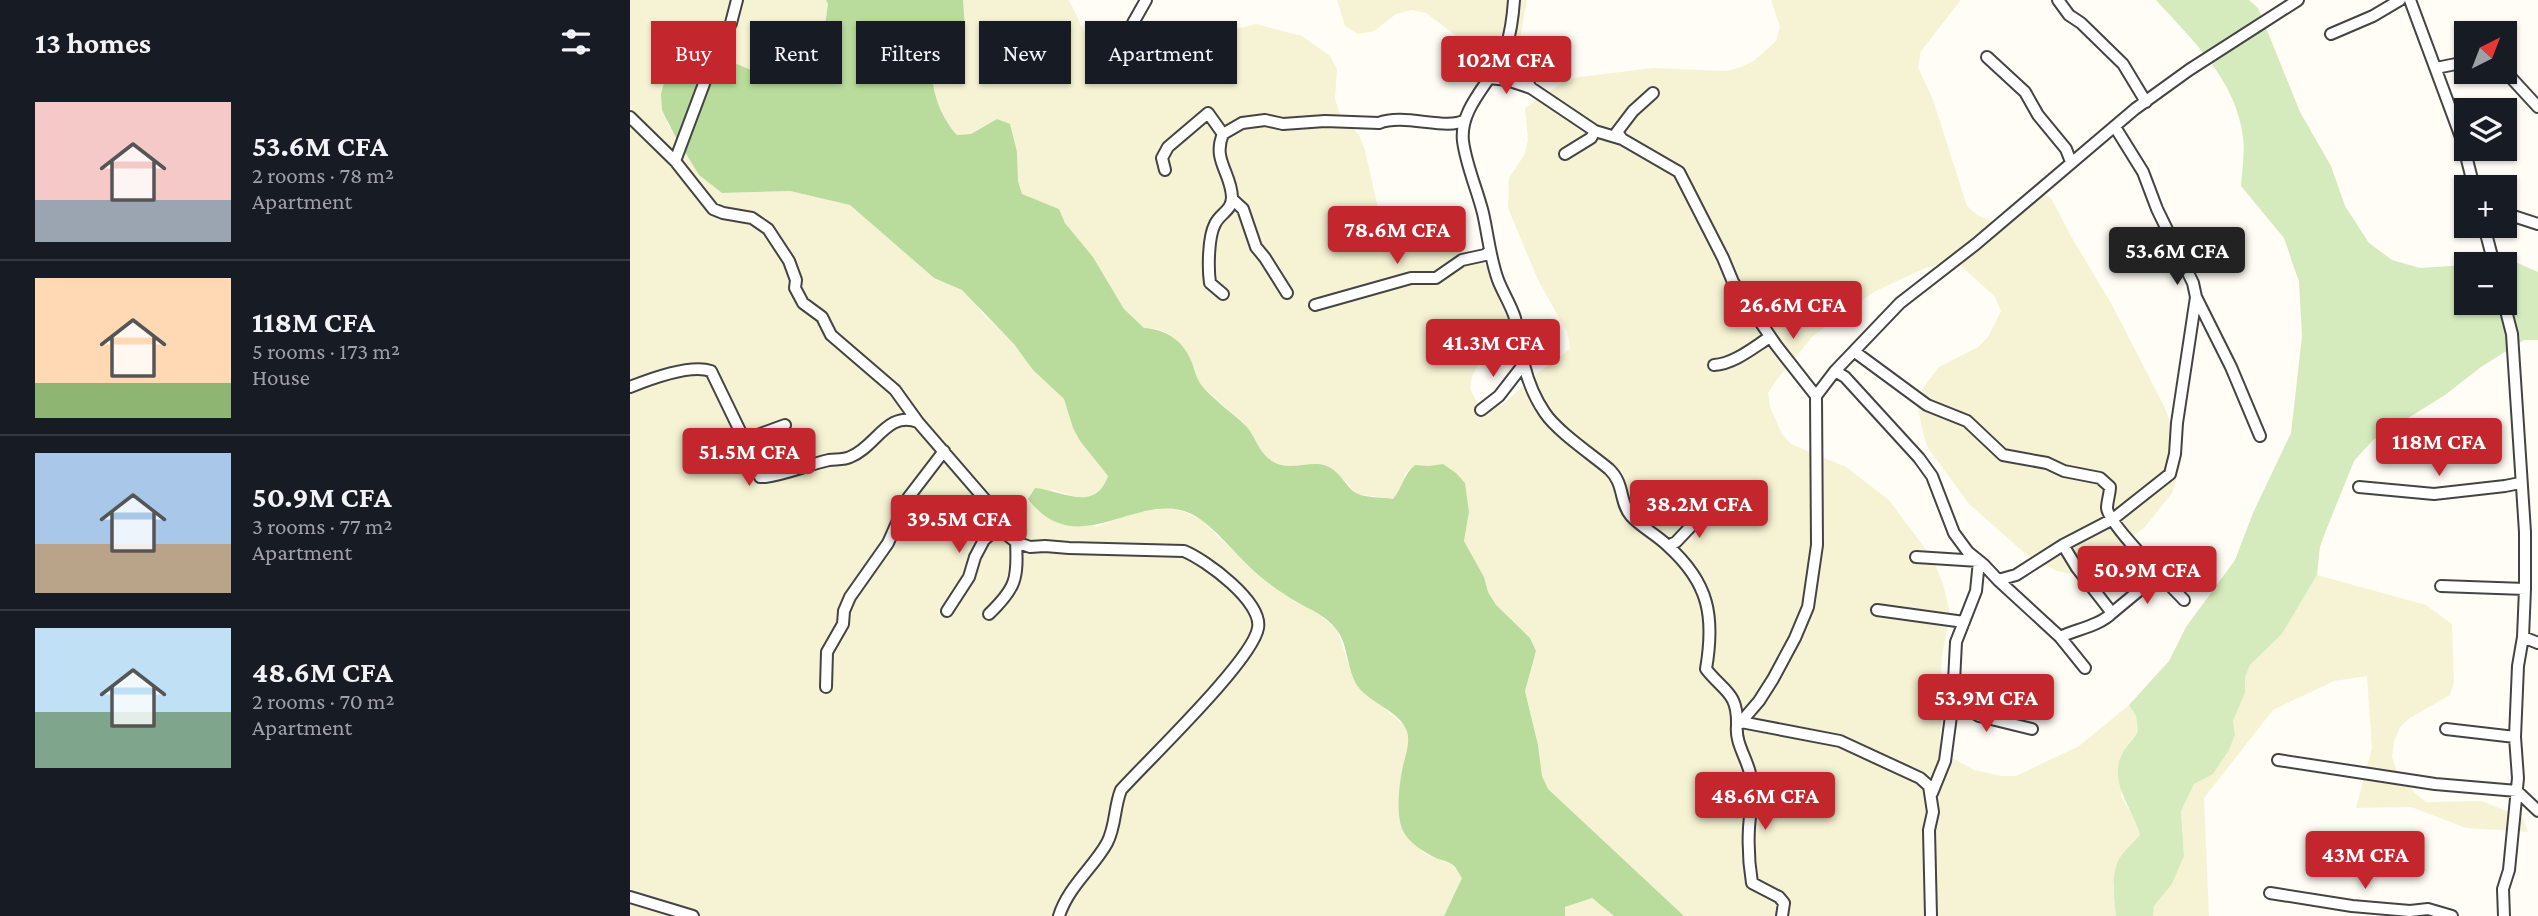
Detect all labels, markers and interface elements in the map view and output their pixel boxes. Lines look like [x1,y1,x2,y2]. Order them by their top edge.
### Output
chip: Buy [651,21,736,84]
chip: Rent [750,21,842,84]
chip: Filters [856,21,965,84]
chip: New [979,21,1071,84]
chip: Apartment [1085,21,1237,84]
north arrow [2454,21,2516,84]
map controls [2454,21,2517,315]
icon: filters [557,23,595,61]
text: 13 homes [35,26,151,59]
pin: 102M CFA [1434,36,1578,96]
text: 102M CFA [1457,46,1555,72]
button: layers [2454,98,2517,161]
text: 53.6M CFA [252,129,388,162]
icon: home [91,130,175,214]
text: 2 rooms · 78 m² [252,162,394,188]
button: + [2454,175,2517,238]
text: Apartment [252,188,352,214]
pin: 78.6M CFA [1317,206,1477,266]
text: 78.6M CFA [1344,216,1450,242]
pin: 53.6M CFA [2097,228,2257,287]
text: 53.6M CFA [2125,237,2229,263]
button: − [2454,252,2517,315]
pin: 26.6M CFA [1713,282,1873,341]
text: 26.6M CFA [1740,291,1846,317]
text: 118M CFA [252,305,375,338]
icon: home [91,306,175,390]
pin: 41.3M CFA [1413,320,1573,379]
text: 41.3M CFA [1442,329,1544,355]
text: 5 rooms · 173 m² [252,338,400,364]
text: House [252,364,310,390]
pin: 118M CFA [2367,419,2511,478]
pin: 51.5M CFA [669,428,829,488]
text: 118M CFA [2392,428,2486,454]
text: 51.5M CFA [699,438,799,464]
text: 50.9M CFA [252,480,391,513]
pin: 38.2M CFA [1619,480,1779,540]
icon: home [91,481,175,565]
text: 38.2M CFA [1646,490,1752,516]
pin: 39.5M CFA [879,496,1039,555]
text: 39.5M CFA [907,505,1011,531]
text: 3 rooms · 77 m² [252,513,392,539]
text: Apartment [252,539,352,565]
pin: 50.9M CFA [2067,546,2227,606]
text: 50.9M CFA [2094,556,2200,582]
text: 48.6M CFA [252,655,393,688]
icon: home [91,656,175,740]
pin: 53.9M CFA [1906,674,2066,734]
text: 53.9M CFA [1934,684,2038,710]
text: 2 rooms · 70 m² [252,688,395,714]
text: Apartment [252,714,352,740]
pin: 48.6M CFA [1685,772,1845,832]
text: 48.6M CFA [1711,782,1819,808]
pin: 43M CFA [2300,832,2430,891]
text: 43M CFA [2322,841,2408,867]

